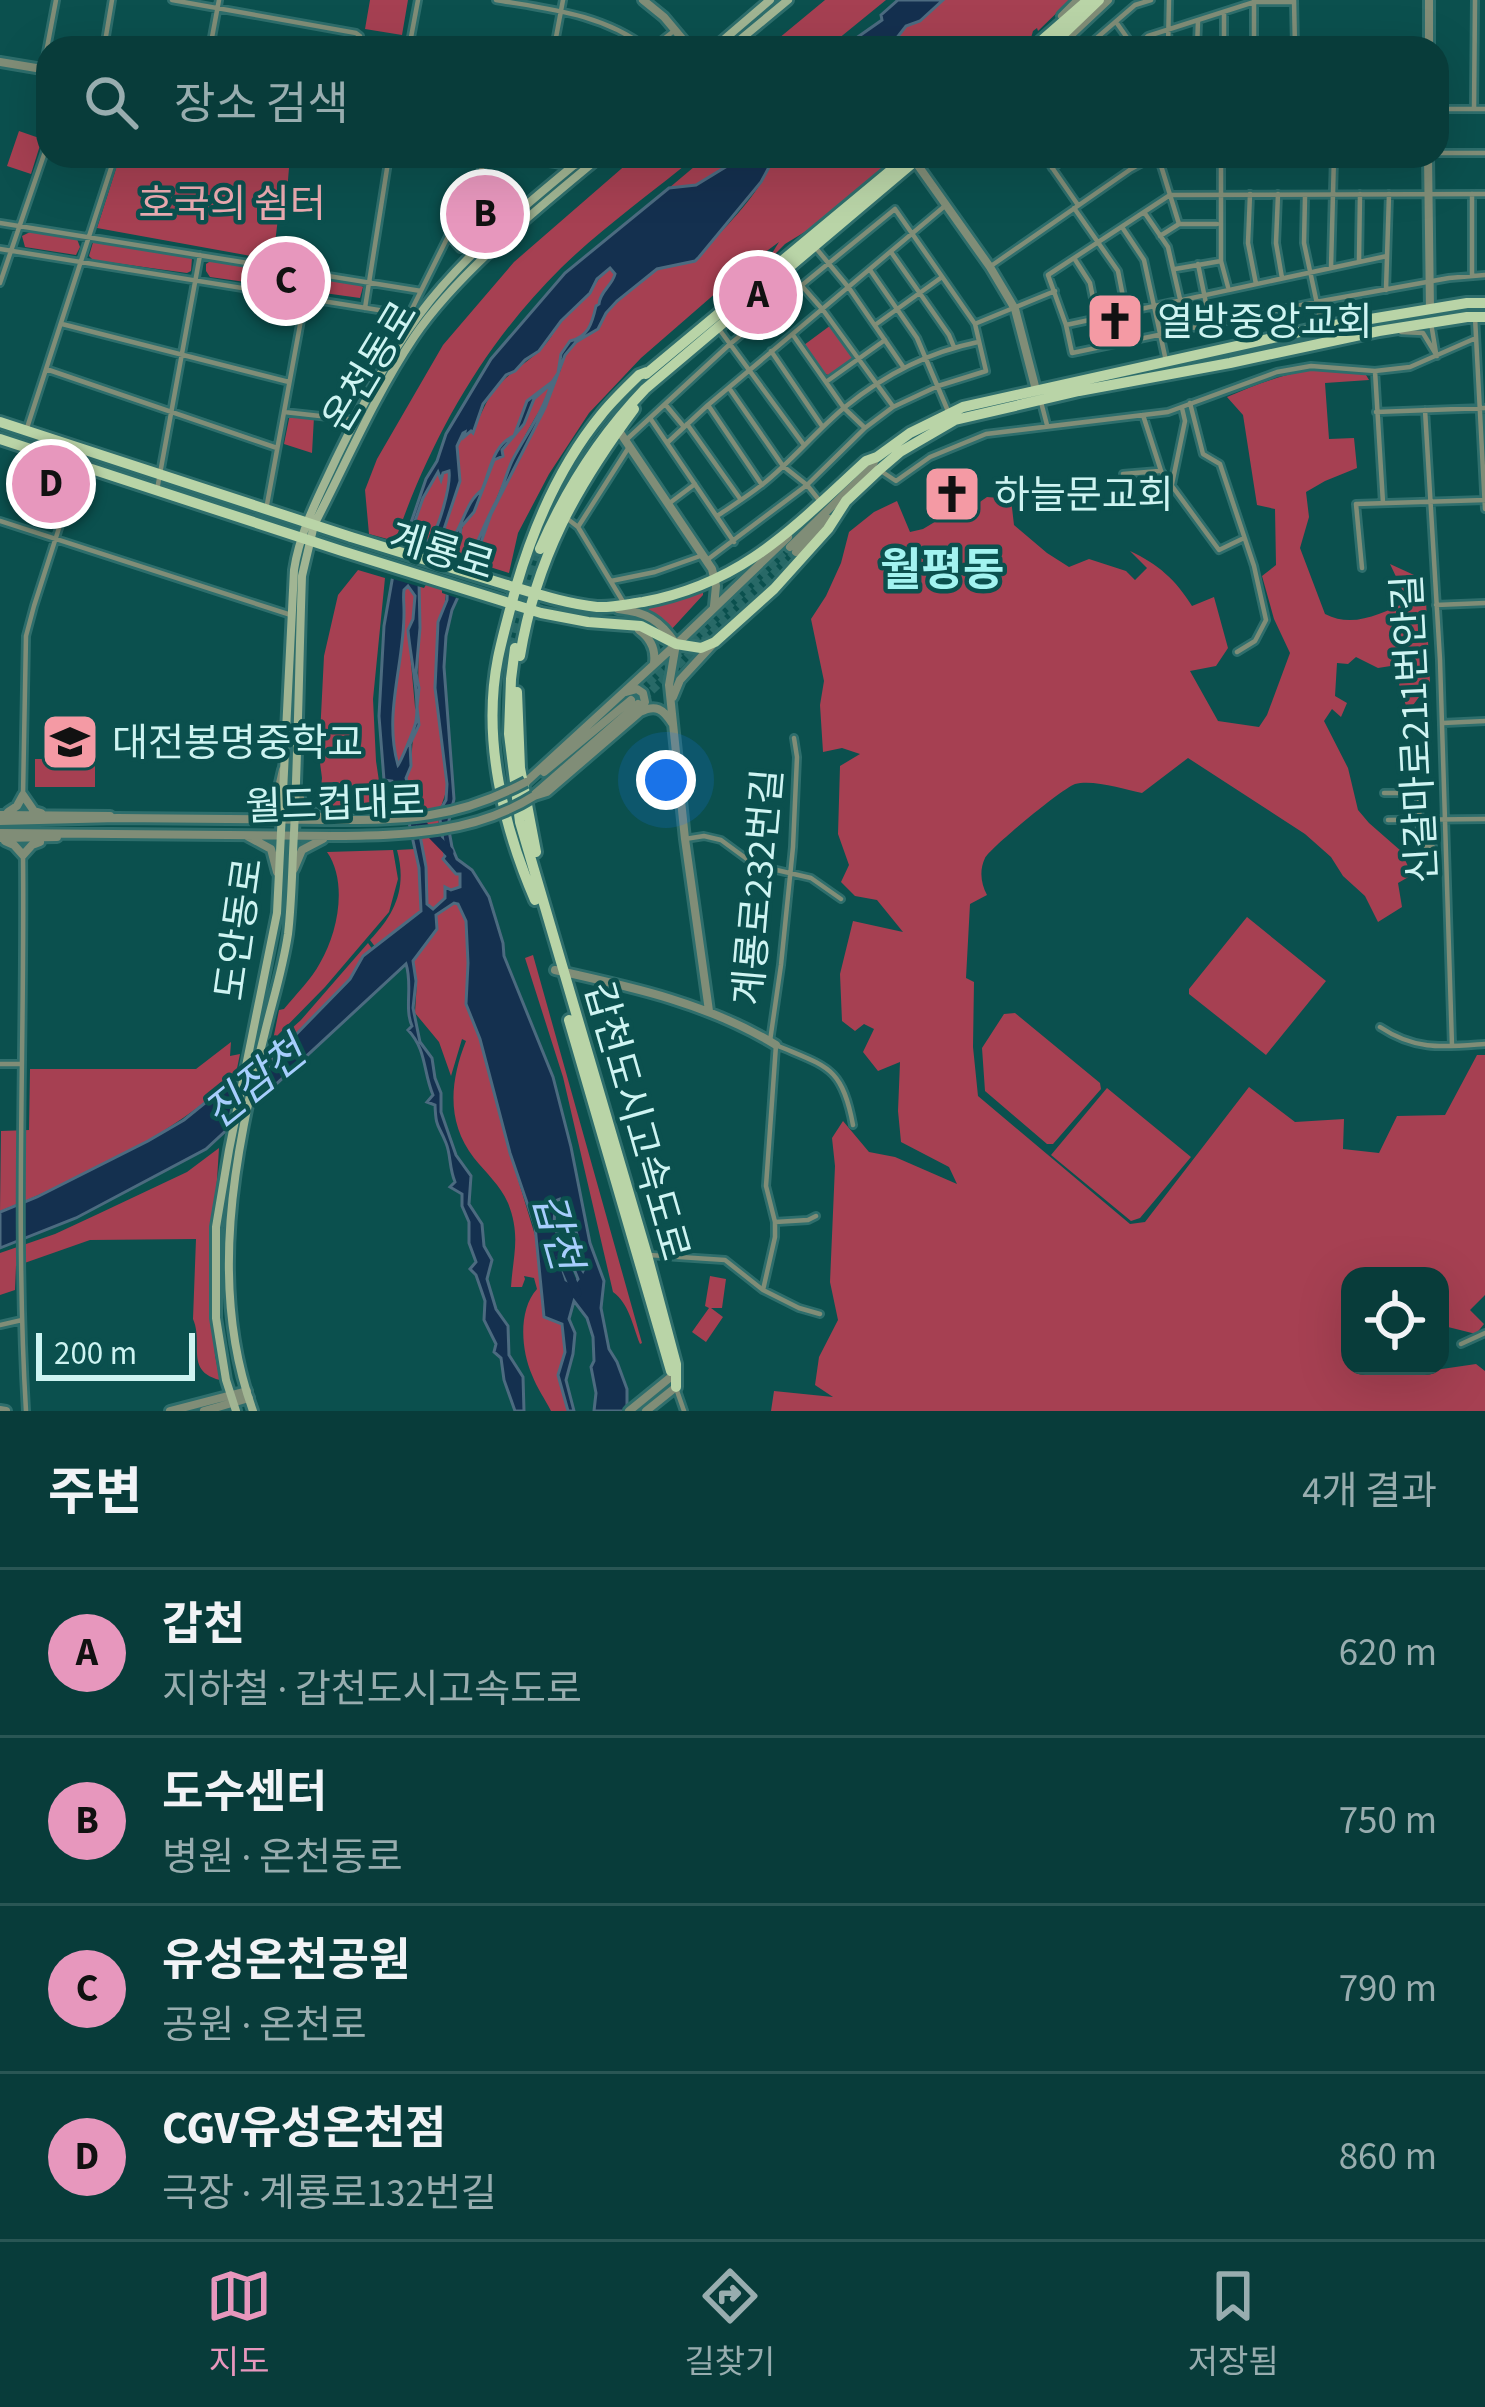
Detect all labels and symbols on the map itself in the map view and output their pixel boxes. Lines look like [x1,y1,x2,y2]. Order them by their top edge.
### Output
pin: B [446,169,524,259]
park label: 호국의 쉼터 [138,177,326,233]
pin: C [247,236,325,326]
pin: A [719,250,797,340]
church icon: 열방중앙교회 [1084,290,1146,352]
street label: 온천동로 [310,291,432,443]
place label: 열방중앙교회 [1157,295,1372,351]
pin: D [12,439,90,529]
church icon: 하늘문교회 [921,463,983,525]
place label: 하늘문교회 [994,468,1173,524]
street label: 계룡로 [382,509,501,594]
district label: 월평동 [880,539,1004,603]
street label: 신갈마로211번안길 [1380,573,1452,885]
school or university icon: 대전봉명중학교 [39,711,101,773]
place label: 대전봉명중학교 [112,716,363,772]
your location [636,750,696,810]
street label: 계룡로232번길 [721,766,797,1008]
street label: 월드컵대로 [244,774,426,836]
street label: 도안동로 [202,854,278,1004]
street label: 갑천도시고속도로 [570,976,703,1267]
water label: 진잠천 [191,1021,323,1143]
water label: 갑천 [517,1186,597,1281]
scale bar [36,1327,195,1380]

